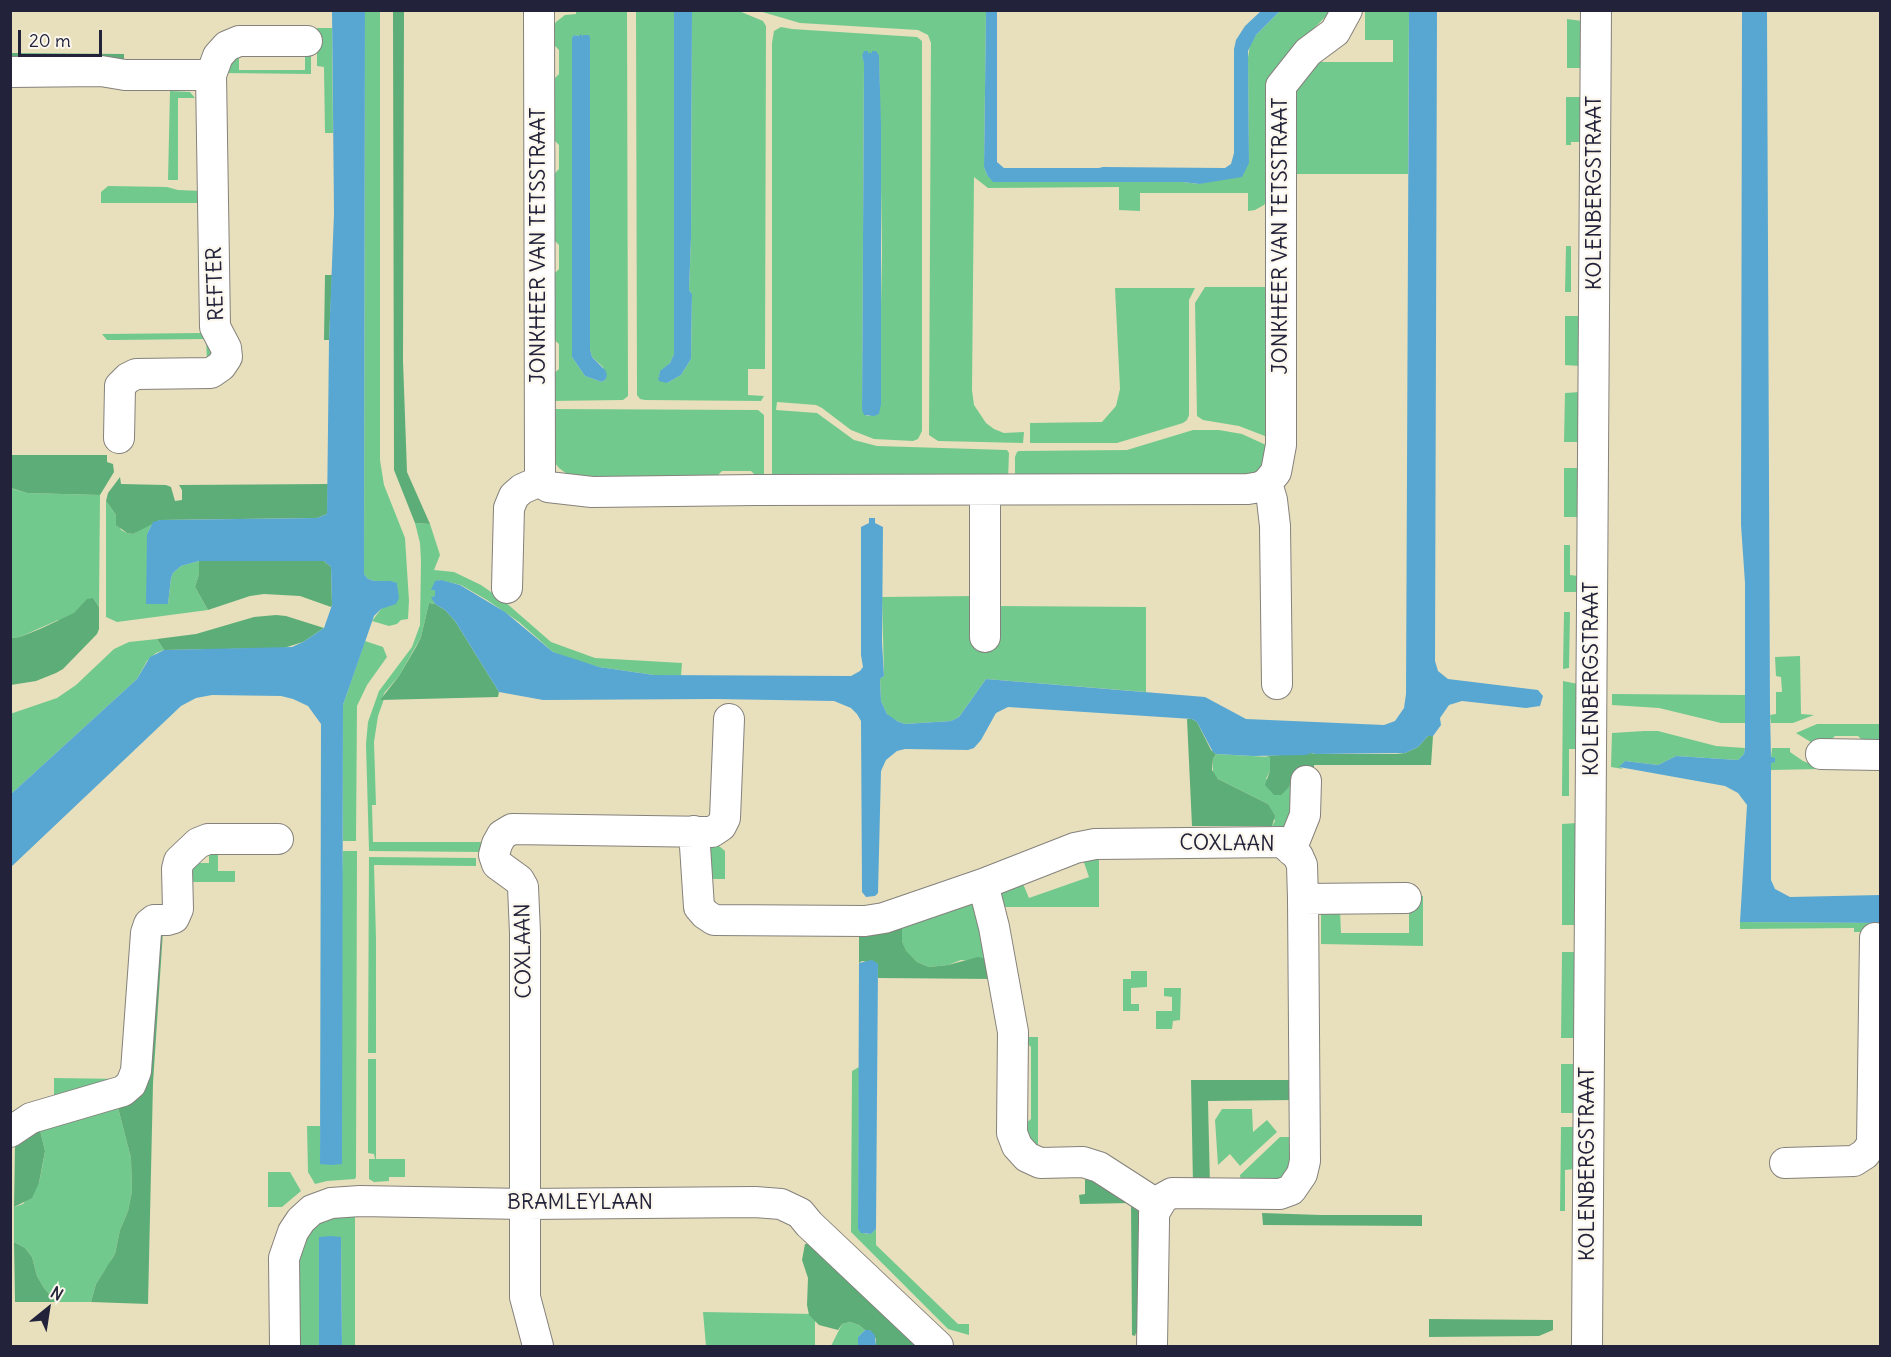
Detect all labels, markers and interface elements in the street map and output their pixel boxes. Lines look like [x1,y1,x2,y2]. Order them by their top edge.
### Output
scale bar [21,18,105,56]
text: 20 m [29,29,71,52]
street label: KOLENBERGSTRAAT [1582,96,1608,290]
street label: JONKHEER VAN TETSSTRAAT [1268,97,1294,375]
street label: JONKHEER VAN TETSSTRAAT [526,107,552,385]
street label: REFTER [202,247,230,321]
street label: KOLENBERGSTRAAT [1579,582,1605,776]
street label: COXLAAN [1179,831,1275,857]
street label: COXLAAN [511,903,537,999]
street label: KOLENBERGSTRAAT [1575,1067,1601,1261]
street label: BRAMLEYLAAN [507,1190,653,1216]
north arrow [18,1279,78,1339]
text: N [47,1282,67,1305]

